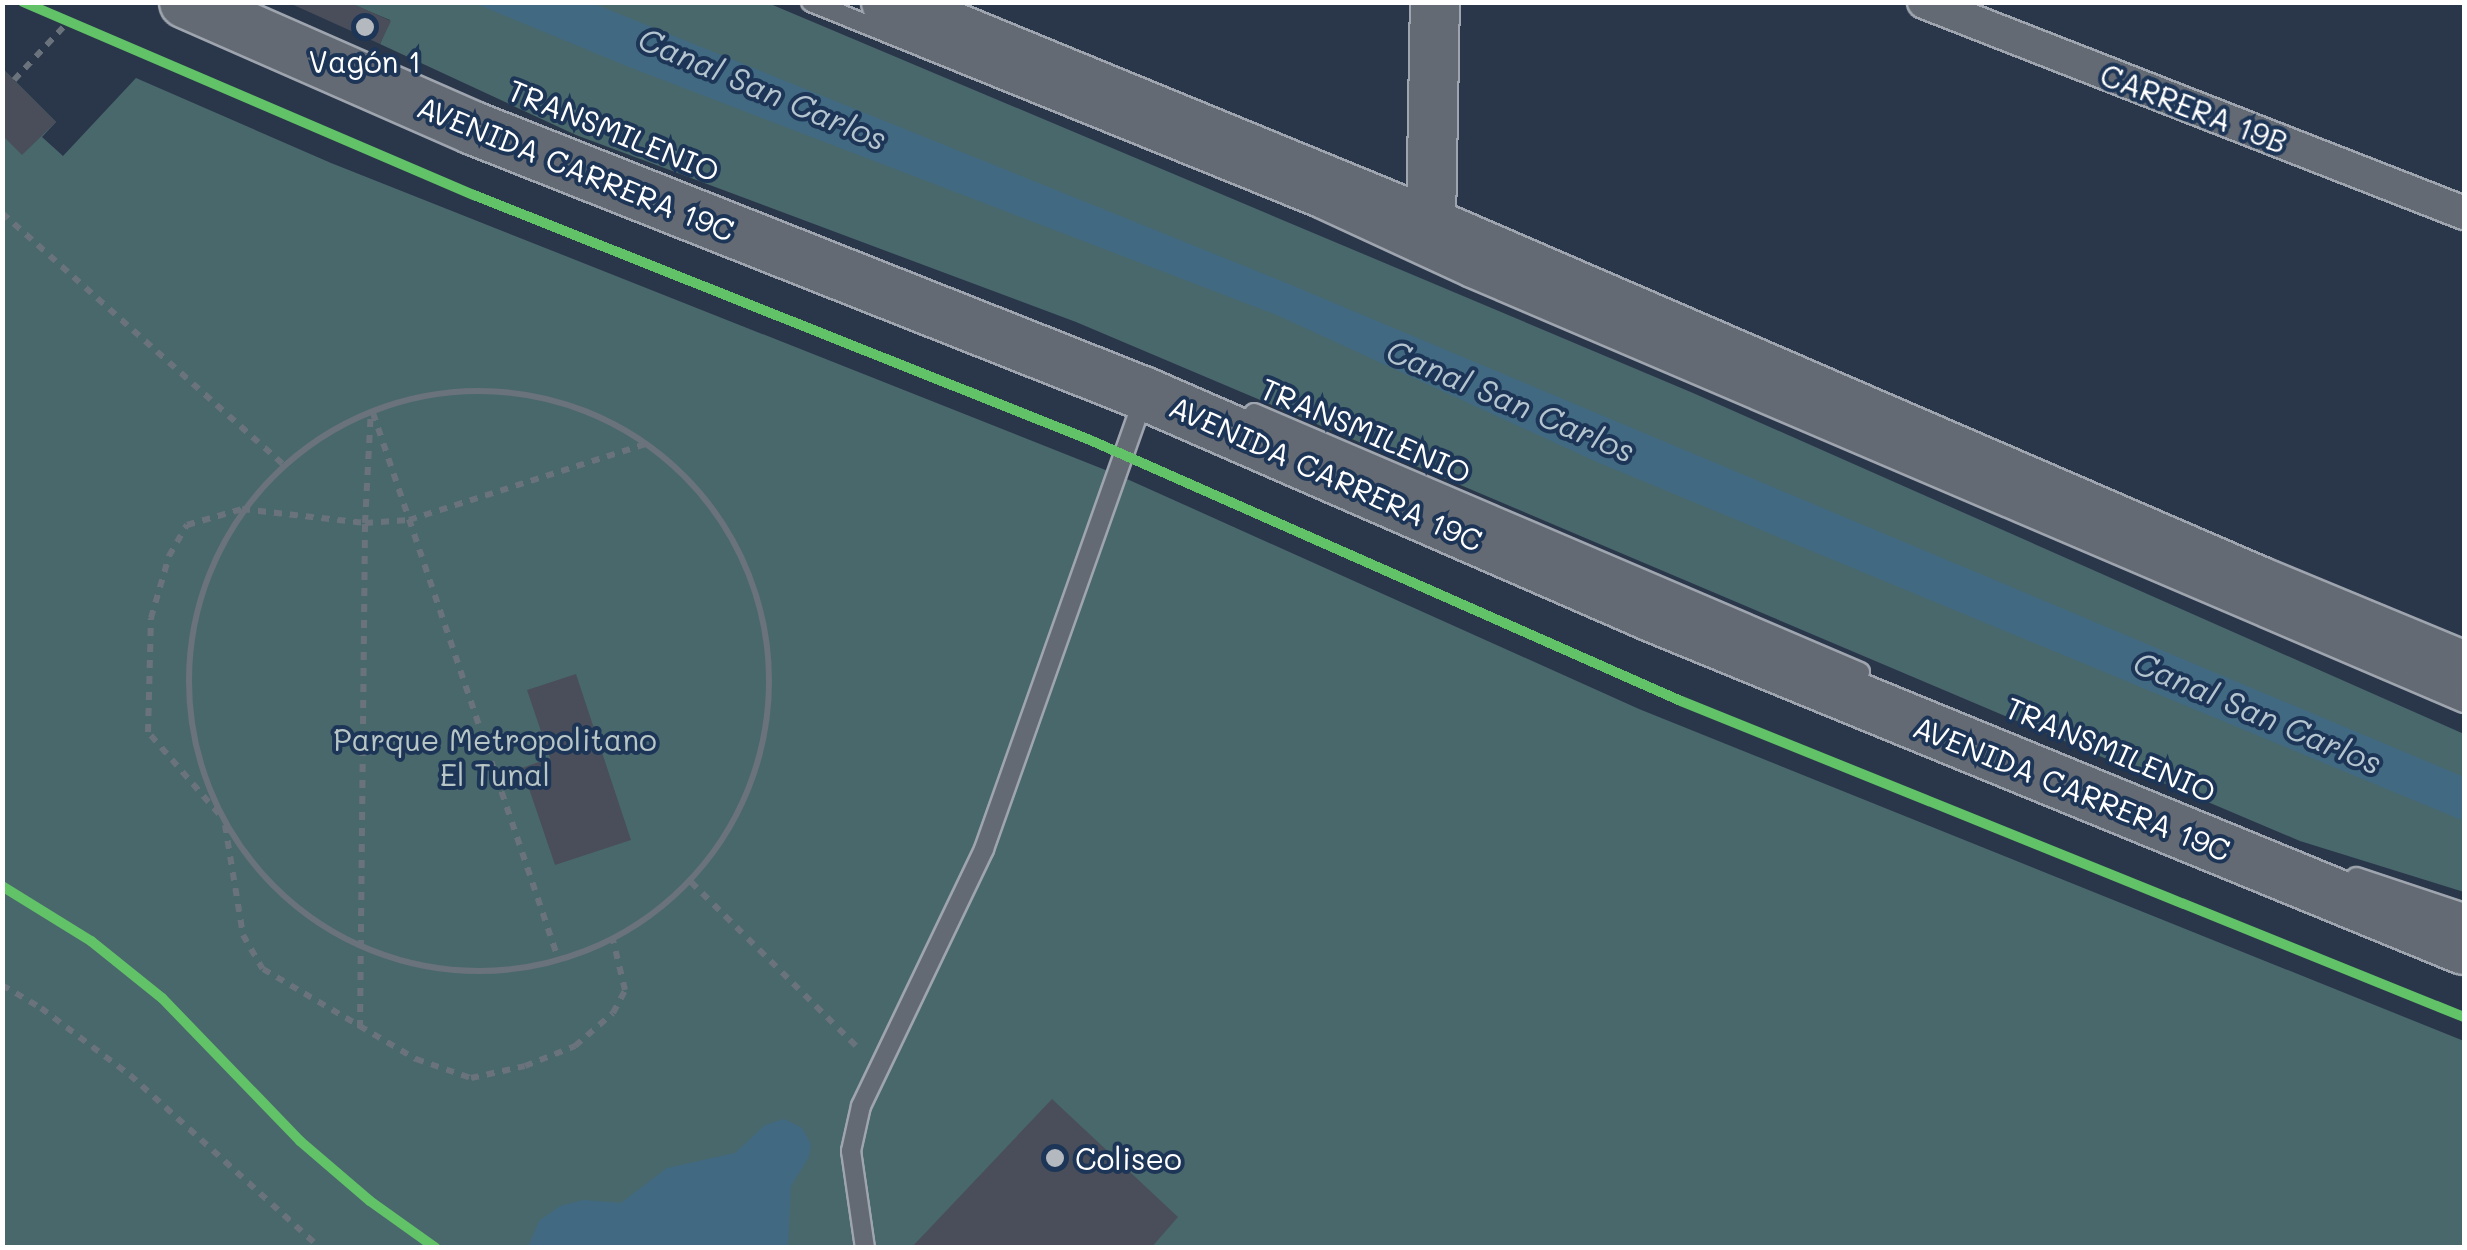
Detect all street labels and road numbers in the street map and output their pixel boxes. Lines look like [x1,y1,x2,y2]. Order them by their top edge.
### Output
street label: CARRERA 19B [2096,56,2292,160]
street label: TRANSMILENIO [503,71,725,189]
street label: AVENIDA CARRERA 19C [412,88,740,248]
street label: TRANSMILENIO [1256,370,1476,490]
street label: AVENIDA CARRERA 19C [1164,388,1488,558]
street label: TRANSMILENIO [2001,689,2221,809]
street label: AVENIDA CARRERA 19C [1908,708,2236,868]

